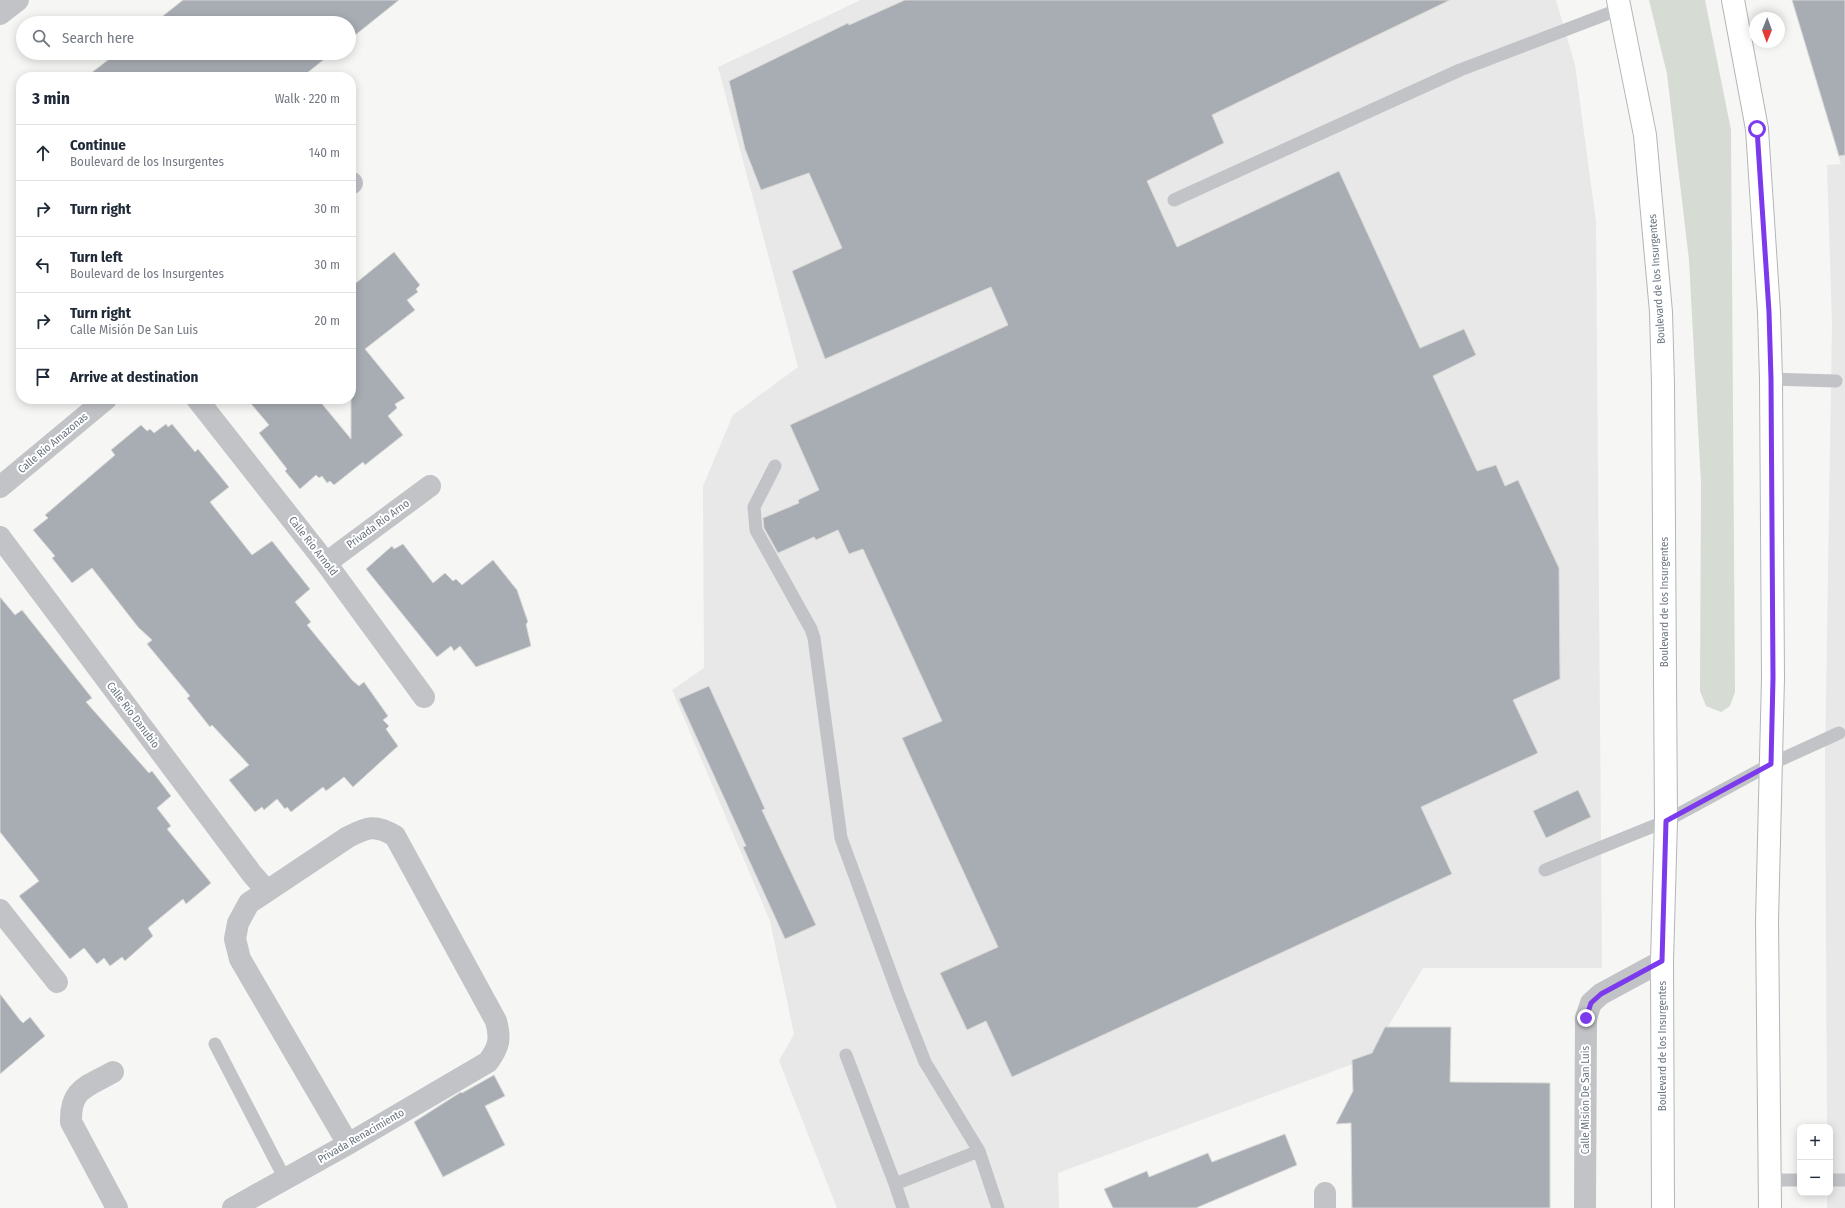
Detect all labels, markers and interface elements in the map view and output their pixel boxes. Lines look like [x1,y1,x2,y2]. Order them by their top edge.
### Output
north arrow [1749,12,1785,48]
search box [16,16,356,60]
icon: search [30,27,52,49]
text: Search here [62,29,134,47]
text: 3 min [32,88,70,109]
text: Walk · 220 m [275,91,340,106]
route start [1748,120,1766,138]
text: Continue [70,136,126,154]
icon: ahead [32,142,54,164]
text: 140 m [309,145,340,160]
text: Boulevard de los Insurgentes [70,154,224,169]
icon: right [32,198,54,220]
text: Turn right [70,200,131,218]
text: 30 m [314,201,340,216]
street label: Boulevard de los Insurgentes [1646,213,1668,344]
text: Turn left [70,248,123,266]
icon: left [32,254,54,276]
text: 30 m [314,257,340,272]
text: Boulevard de los Insurgentes [70,266,224,281]
text: Turn right [70,304,131,322]
icon: right [32,310,54,332]
text: 20 m [314,313,340,328]
text: Calle Misión De San Luis [70,322,198,337]
icon: arrive [32,366,54,388]
text: Arrive at destination [70,368,198,386]
street label: Calle Río Amazonas [15,410,91,476]
street label: Privada Río Arno [344,497,412,551]
street label: Calle Río Arnold [286,514,340,578]
street label: Boulevard de los Insurgentes [1658,537,1671,667]
street label: Calle Río Danubio [104,679,162,751]
street label: Boulevard de los Insurgentes [1656,981,1669,1111]
route end [1577,1009,1595,1027]
street label: Calle Misión De San Luis [1579,1046,1592,1154]
street label: Privada Renacimiento [315,1106,407,1166]
map controls [1797,1124,1833,1196]
button: + [1797,1124,1833,1160]
button: − [1797,1160,1833,1196]

